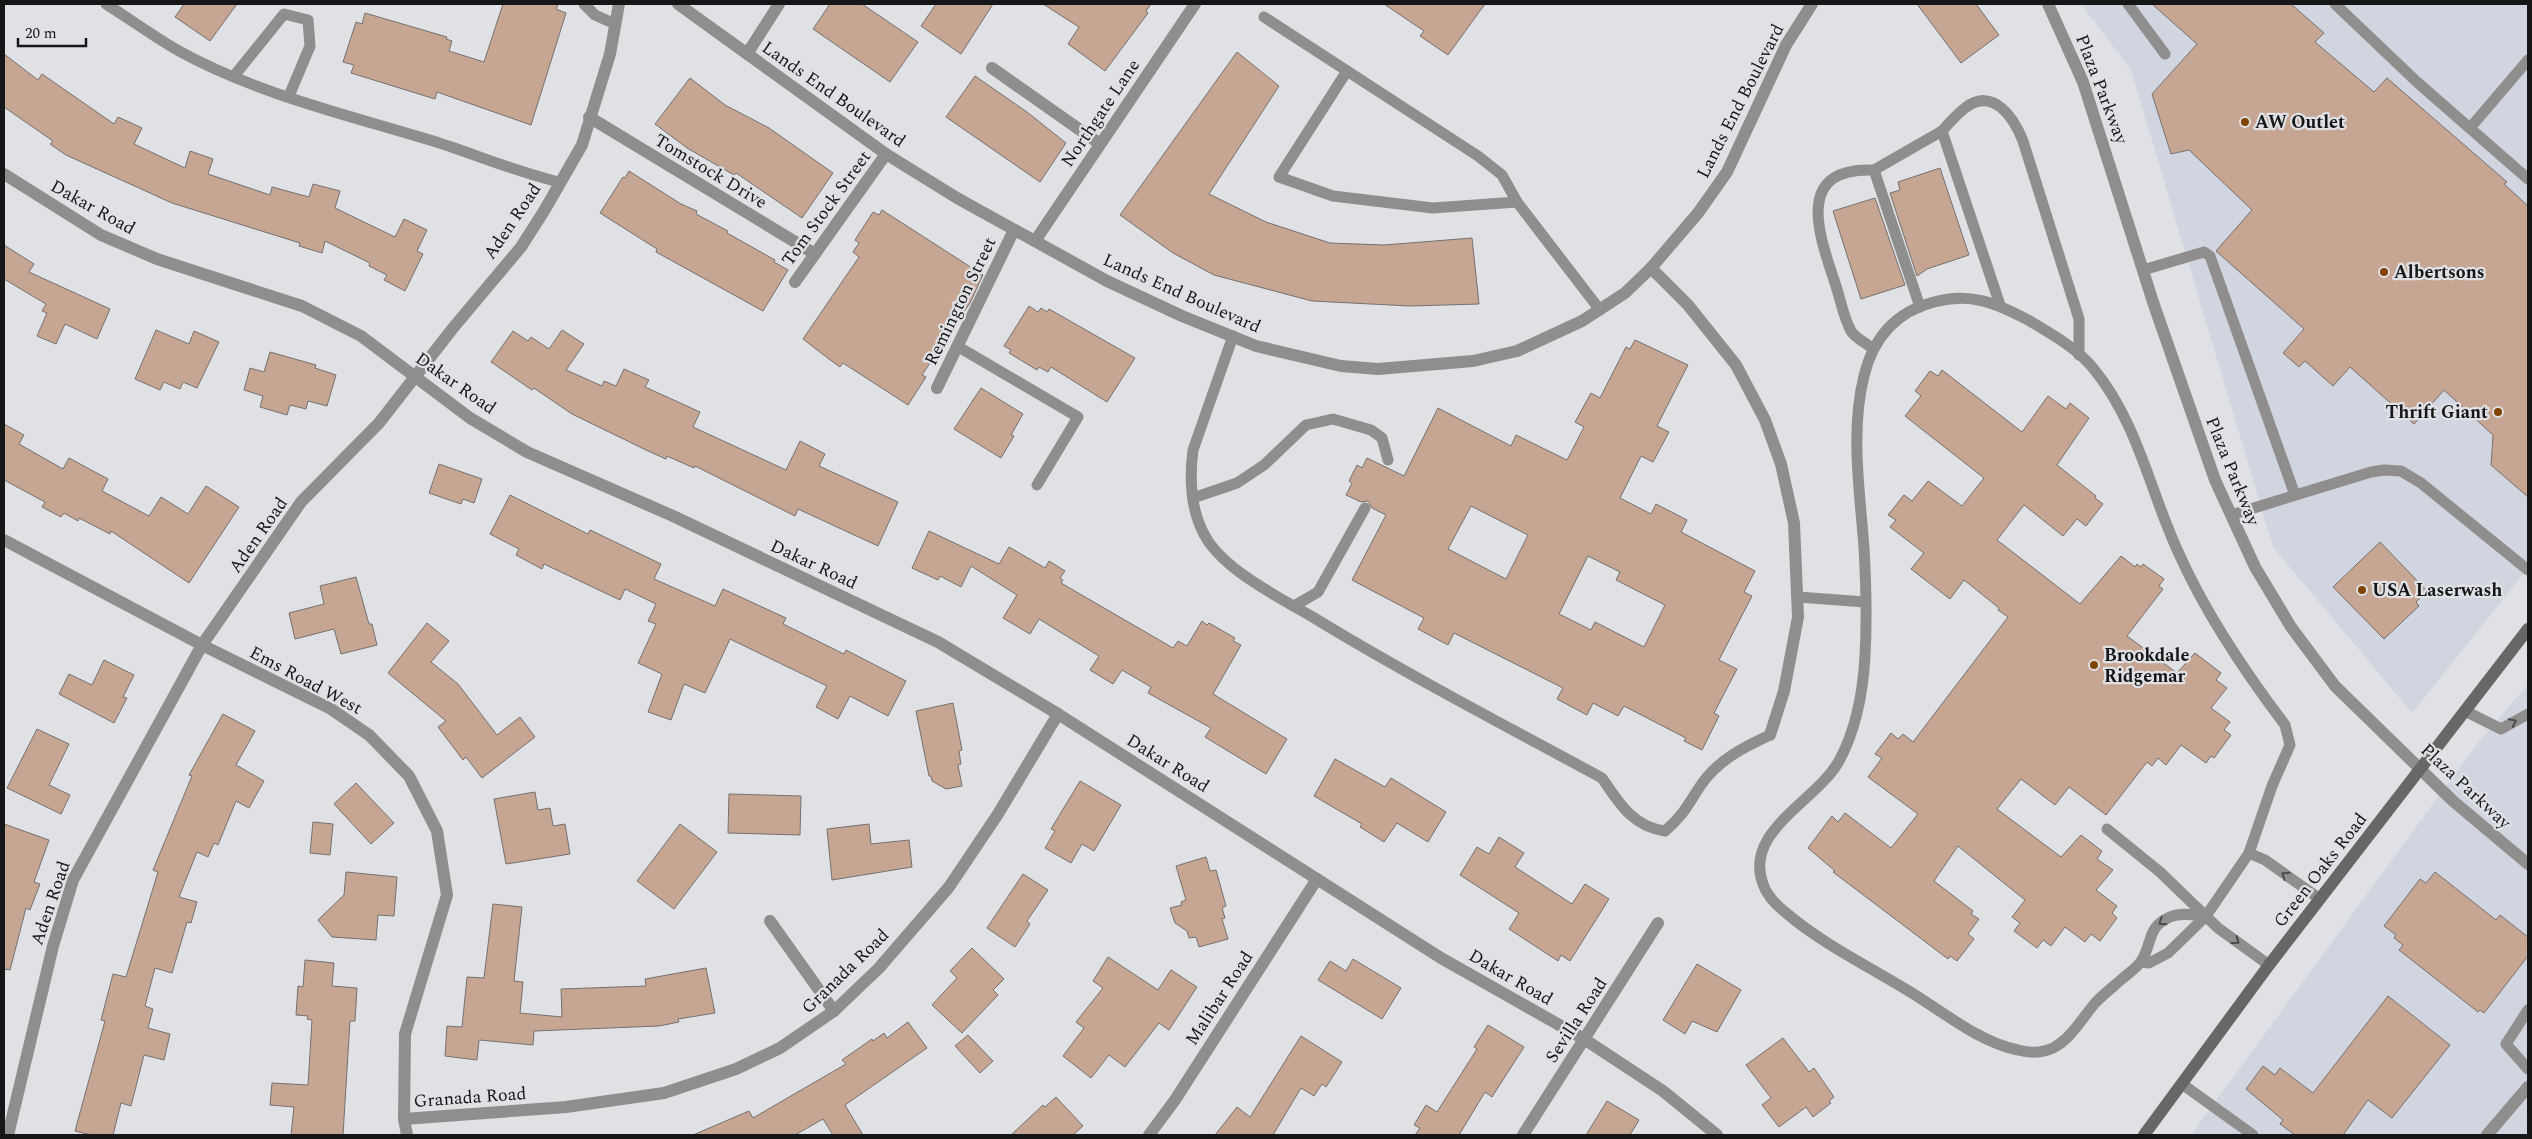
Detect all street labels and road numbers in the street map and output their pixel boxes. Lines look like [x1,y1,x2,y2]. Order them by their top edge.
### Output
street label: Lands End Boulevard [1690,19,1791,183]
street label: Plaza Parkway [2068,30,2135,149]
street label: Lands End Boulevard [756,35,911,154]
street label: Northgate Lane [1054,54,1147,173]
street label: Tomstock Drive [649,127,772,216]
street label: Tom Stock Street [775,145,878,272]
street label: Dakar Road [45,173,140,242]
street label: Aden Road [477,177,548,265]
street label: Remington Street [918,232,1003,370]
street label: Lands End Boulevard [1099,246,1265,340]
street label: Dakar Road [410,346,502,421]
street label: Plaza Parkway [2198,413,2267,531]
street label: Aden Road [222,492,295,579]
street label: Dakar Road [766,532,862,596]
street label: Ems Road West [244,639,367,722]
street label: Dakar Road [1121,727,1215,800]
street label: Plaza Parkway [2414,737,2518,837]
street label: Green Oaks Road [2267,807,2374,933]
street label: Aden Road [23,857,77,949]
street label: Granada Road [795,922,895,1020]
street label: Dakar Road [1464,942,1558,1012]
street label: Malibar Road [1179,946,1260,1051]
street label: Sevilla Road [1539,972,1614,1068]
street label: Granada Road [413,1080,527,1115]

